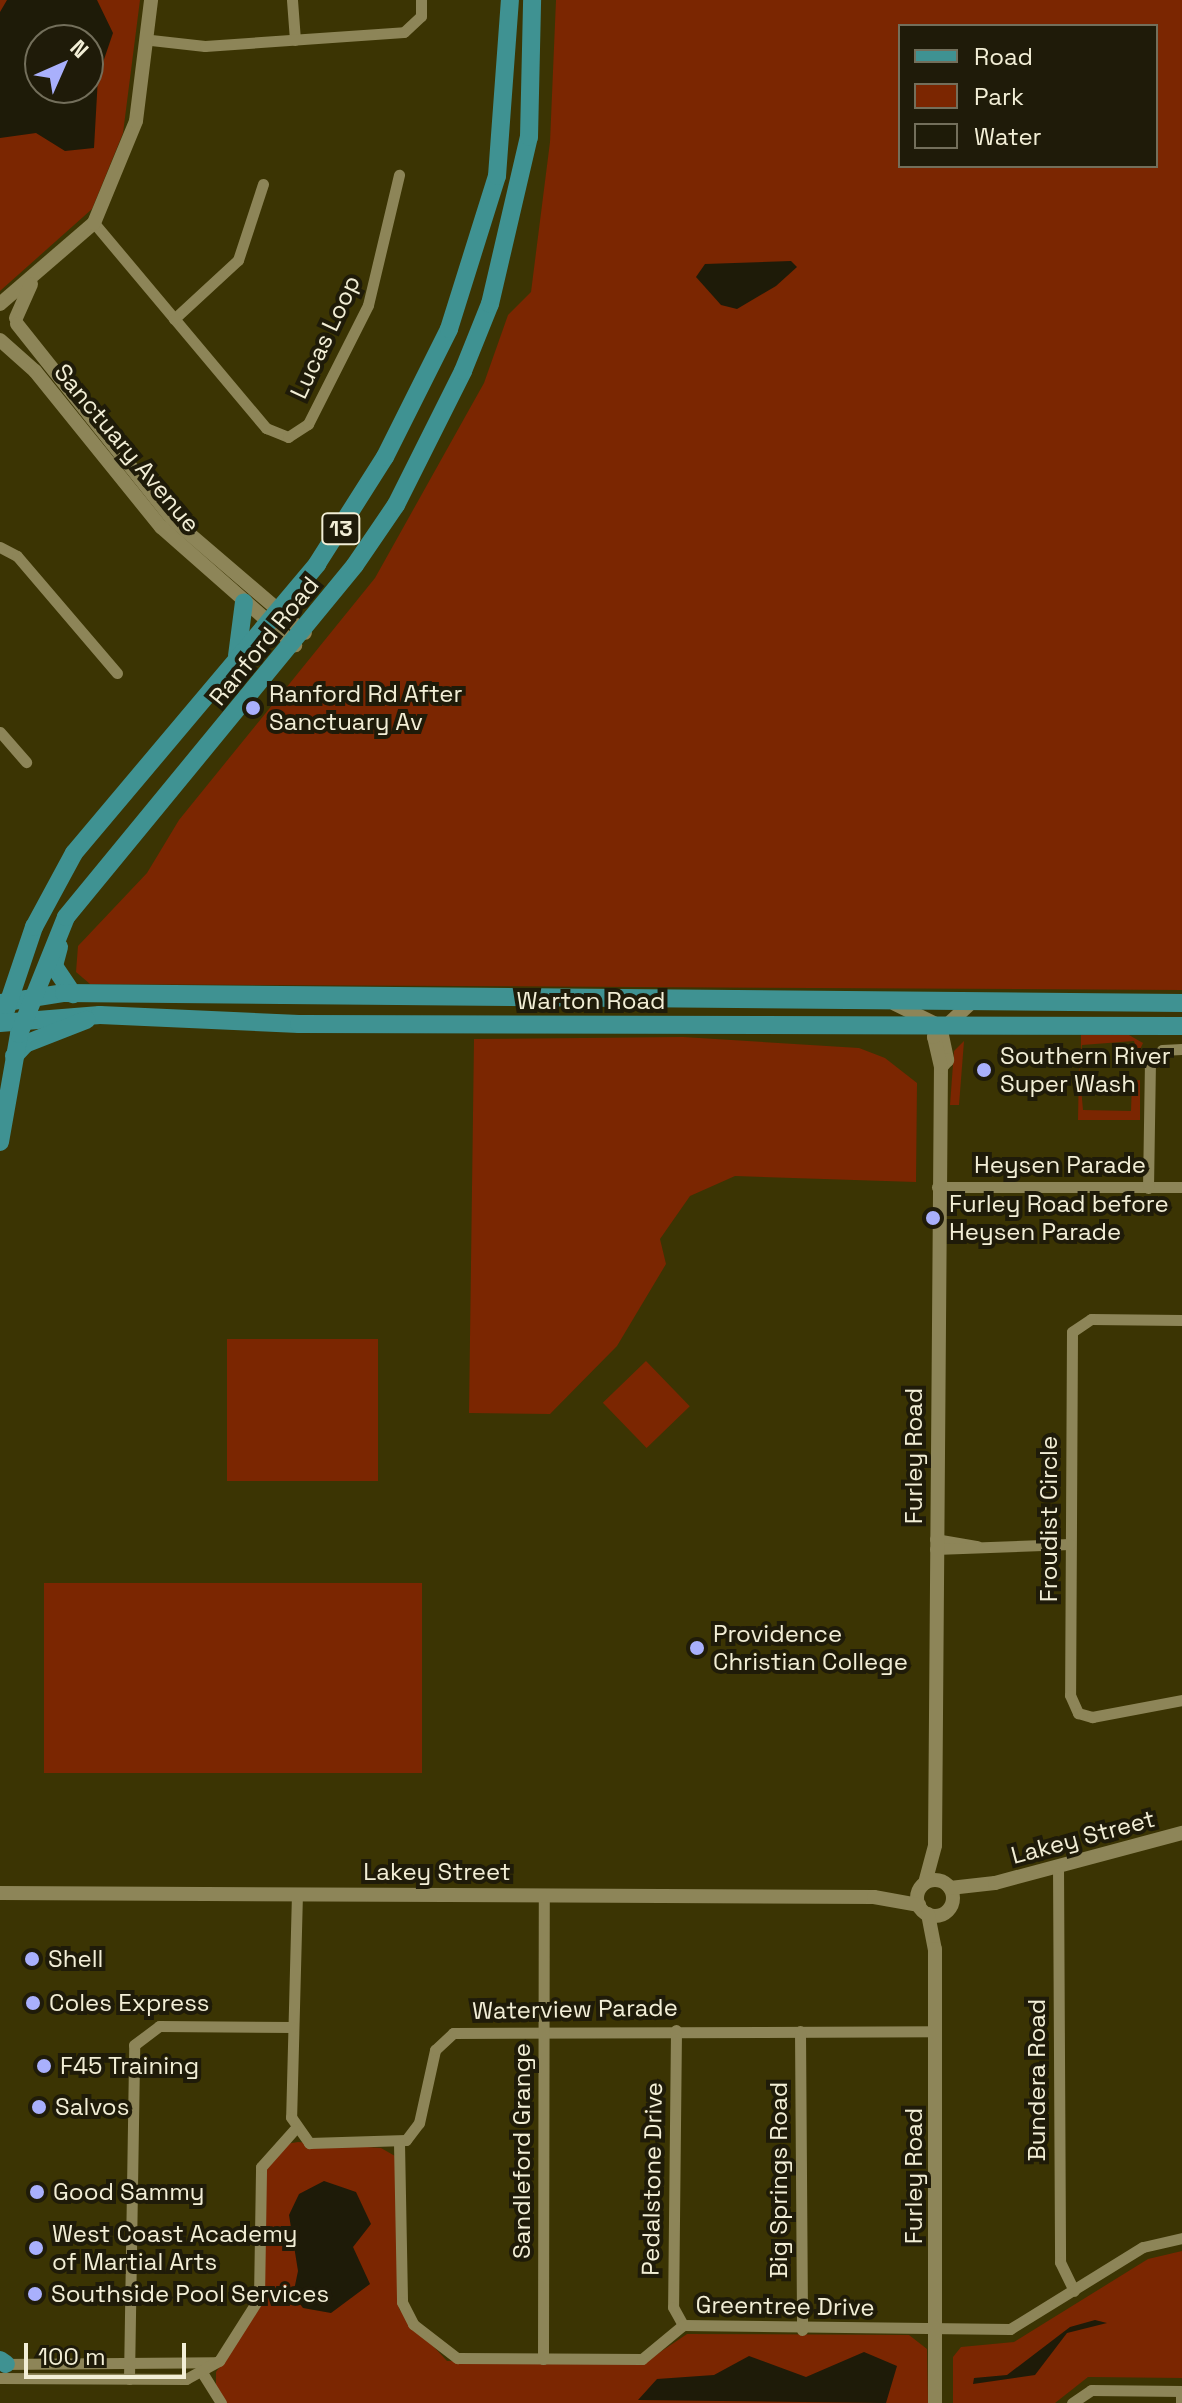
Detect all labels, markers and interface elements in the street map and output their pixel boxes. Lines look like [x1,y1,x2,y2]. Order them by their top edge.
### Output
north arrow [24,24,104,104]
legend [898,24,1158,168]
text: N [64,33,95,64]
text: Road [974,41,1033,72]
text: Park [974,81,1024,112]
text: Water [974,121,1042,152]
street label: Lucas Loop [284,271,366,403]
street label: Sanctuary Avenue [48,358,206,538]
road number: 13 [321,511,361,547]
street label: Ranford Road [203,571,325,711]
place label: Ranford Rd After Sanctuary Av [269,680,463,736]
marker: Ranford Rd After Sanctuary Av [244,699,262,717]
street label: Warton Road [517,987,665,1015]
place label: Southern River Super Wash [1000,1042,1171,1098]
marker: Southern River Super Wash [975,1061,993,1079]
street label: Heysen Parade [974,1151,1146,1179]
place label: Furley Road before Heysen Parade [949,1190,1169,1246]
marker: Furley Road before Heysen Parade [924,1209,942,1227]
street label: Furley Road [900,1388,928,1524]
street label: Froudist Circle [1035,1436,1063,1602]
place label: Providence Christian College [713,1620,908,1676]
marker: Providence Christian College [688,1639,706,1657]
street label: Lakey Street [1008,1804,1158,1870]
street label: Lakey Street [363,1858,511,1886]
place label: Shell [48,1945,103,1973]
marker: Shell [23,1950,41,1968]
place label: Coles Express [49,1989,209,2017]
street label: Waterview Parade [472,1993,678,2025]
marker: Coles Express [24,1994,42,2012]
street label: Bundera Road [1023,1999,1051,2161]
street label: Sandleford Grange [508,2043,536,2259]
place label: F45 Training [60,2052,200,2080]
marker: F45 Training [35,2057,53,2075]
street label: Pedalstone Drive [636,2082,668,2276]
street label: Big Springs Road [765,2082,793,2278]
place label: Salvos [55,2093,129,2121]
marker: Salvos [30,2098,48,2116]
street label: Furley Road [900,2108,928,2244]
place label: Good Sammy [53,2178,204,2206]
marker: Good Sammy [28,2183,46,2201]
place label: West Coast Academy of Martial Arts [52,2220,298,2276]
marker: West Coast Academy of Martial Arts [27,2239,45,2257]
place label: Southside Pool Services [51,2280,329,2308]
marker: Southside Pool Services [26,2285,44,2303]
street label: Greentree Drive [695,2290,875,2322]
scale bar [28,2327,190,2377]
text: 100 m [38,2341,106,2372]

